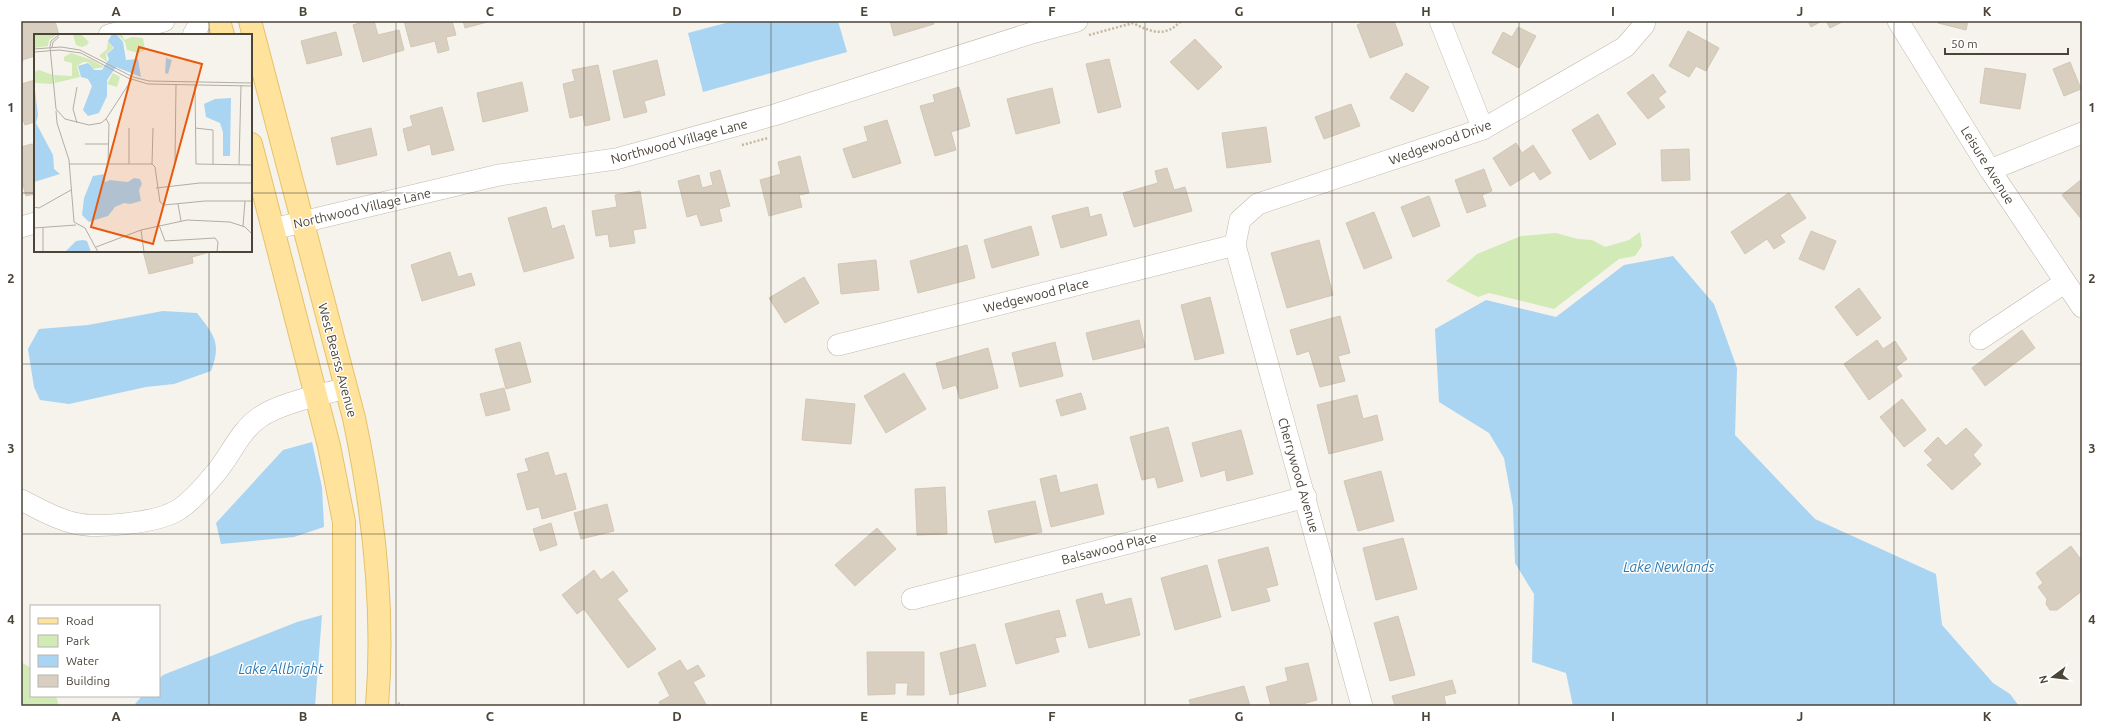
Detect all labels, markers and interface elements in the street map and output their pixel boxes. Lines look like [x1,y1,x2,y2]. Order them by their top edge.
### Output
text: A [111,4,121,18]
text: B [299,4,308,18]
text: C [486,4,495,18]
text: D [672,4,682,18]
text: E [860,4,868,18]
text: F [1048,4,1056,18]
text: G [1235,4,1244,18]
text: H [1421,4,1431,18]
text: I [1611,4,1615,18]
text: J [1797,4,1803,18]
text: K [1983,4,1992,18]
scale bar [1945,30,2068,56]
inset map [34,34,252,252]
text: 50 m [1951,37,1978,50]
text: 1 [7,100,15,114]
text: 1 [2088,100,2096,114]
street label: Northwood Village Lane [609,116,749,166]
street label: Wedgewood Drive [1387,117,1493,167]
street label: Leisure Avenue [1959,124,2017,206]
street label: Northwood Village Lane [292,185,432,231]
text: 2 [7,271,15,285]
text: 2 [2088,271,2096,285]
street label: Wedgewood Place [982,275,1090,315]
street label: West Bearss Avenue [316,301,360,419]
street label: Cherrywood Avenue [1276,416,1322,534]
text: 3 [7,441,15,455]
text: 3 [2088,441,2096,455]
street label: Balsawood Place [1060,529,1158,567]
water label: Lake Newlands [1623,559,1715,575]
legend [30,605,160,697]
text: 4 [7,612,15,626]
text: 4 [2088,612,2096,626]
text: Road [66,614,94,627]
text: Park [66,634,90,647]
text: Water [66,654,99,667]
north arrow [2033,657,2073,697]
water label: Lake Allbright [238,661,324,677]
text: Building [66,674,110,687]
text: N [2036,674,2050,685]
text: A [111,709,121,723]
text: B [299,709,308,723]
text: C [486,709,495,723]
text: D [672,709,682,723]
text: E [860,709,868,723]
text: F [1048,709,1056,723]
text: G [1235,709,1244,723]
text: H [1421,709,1431,723]
text: I [1611,709,1615,723]
text: J [1797,709,1803,723]
text: K [1983,709,1992,723]

